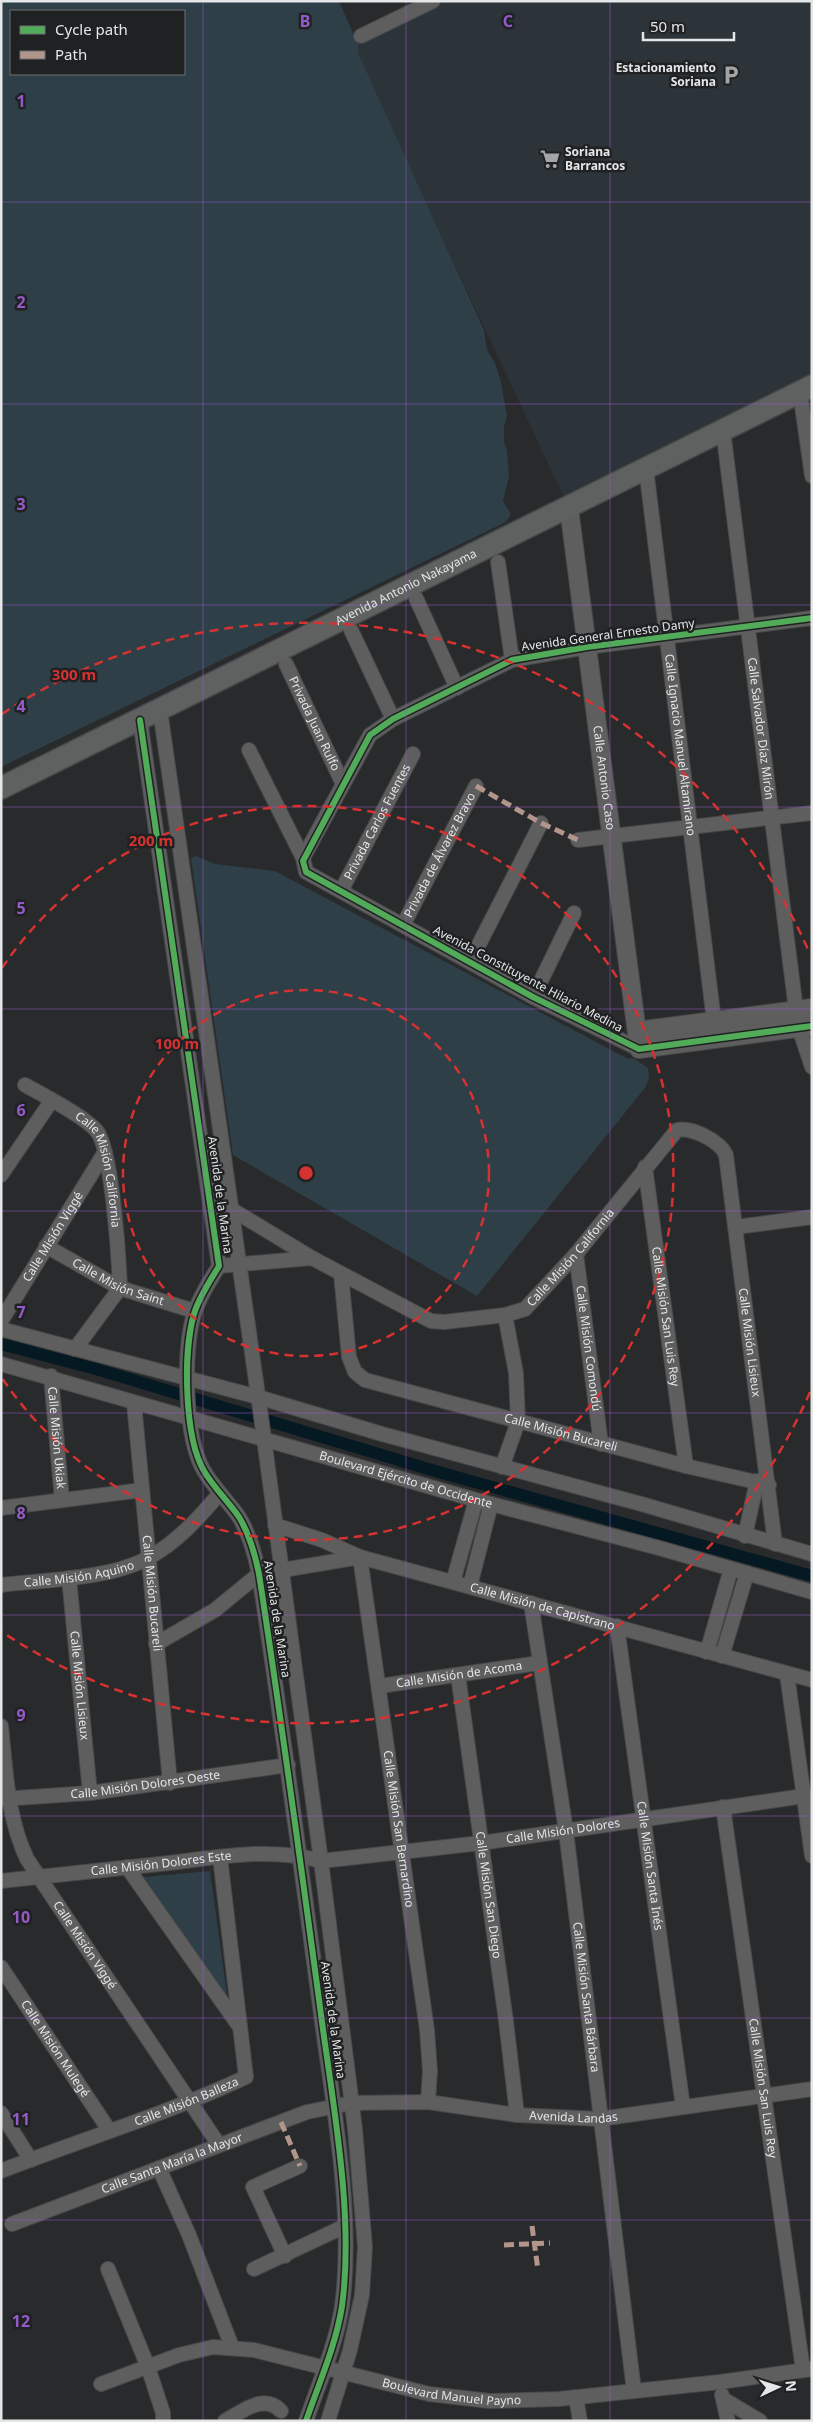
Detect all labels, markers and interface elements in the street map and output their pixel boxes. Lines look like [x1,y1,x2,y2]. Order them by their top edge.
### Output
legend [10,10,185,75]
text: B [300,10,310,32]
text: C [503,10,513,32]
scale bar [643,10,734,42]
text: 50 m [650,16,685,36]
text: Cycle path [55,19,128,39]
text: Path [55,44,87,64]
place label: Estacionamiento Soriana [616,59,716,90]
parking icon: Estacionamiento Soriana [720,64,742,86]
text: 1 [16,90,26,112]
place label: Soriana Barrancos [565,143,625,174]
supermarket icon: Soriana Barrancos [539,148,561,170]
text: 2 [16,291,26,313]
text: 3 [16,493,26,515]
street label: Avenida Antonio Nakayama [332,545,479,629]
street label: Avenida General Ernesto Damy [520,614,697,655]
street label: Calle Ignacio Manuel Altamirano [661,653,700,837]
street label: Calle Salvador Díaz Mirón [744,656,778,801]
text: 300 m [52,664,96,684]
street label: Privada Juan Rulfo [285,673,345,773]
text: 4 [16,695,26,717]
street label: Calle Antonio Caso [589,724,620,831]
street label: Privada Carlos Fuentes [339,761,414,883]
street label: Privada de Álvarez Bravo [399,789,479,920]
text: 200 m [129,830,173,850]
text: 5 [16,897,26,919]
street label: Avenida Constituyente Hilario Medina [430,921,626,1036]
text: 100 m [155,1033,199,1053]
text: 6 [16,1099,26,1121]
street label: Calle Misión California [72,1107,125,1228]
street label: Avenida de la Marina [204,1135,237,1255]
centre of rings [297,1164,315,1182]
street label: Calle Misión Viggé [18,1188,87,1285]
street label: Calle Misión California [523,1205,618,1310]
street label: Calle Misión San Luis Rey [648,1246,684,1388]
street label: Calle Misión Saint [69,1254,167,1309]
street label: Calle Misión Comondú [572,1284,606,1412]
street label: Calle Misión Lisieux [735,1287,766,1399]
text: 7 [16,1301,26,1323]
street label: Calle Misión Ukiak [44,1386,70,1490]
street label: Calle Misión Bucareli [502,1409,619,1455]
street label: Boulevard Ejército de Occidente [317,1447,494,1512]
text: 8 [16,1502,26,1524]
street label: Calle Misión Bucareli [139,1534,166,1652]
street label: Calle Misión Aquino [23,1556,137,1591]
street label: Avenida de la Marina [260,1559,295,1679]
street label: Calle Misión de Capistrano [468,1578,617,1634]
street label: Calle Misión Lisieux [66,1630,94,1742]
street label: Calle Misión de Acoma [395,1657,523,1692]
text: 9 [16,1704,26,1726]
street label: Calle Misión San Bernardino [379,1749,419,1909]
street label: Calle Misión Dolores Oeste [70,1766,221,1802]
street label: Calle Misión Santa Inés [633,1800,668,1932]
street label: Calle Misión Dolores [505,1814,621,1847]
street label: Calle Misión San Diego [472,1830,506,1960]
street label: Calle Misión Dolores Este [90,1847,232,1879]
street label: Calle Misión Viggé [49,1897,121,1993]
text: 10 [12,1906,30,1928]
street label: Calle Misión Santa Bárbara [569,1921,604,2073]
street label: Avenida de la Marina [317,1960,350,2080]
street label: Calle Misión Mulegé [17,1996,94,2101]
street label: Calle Misión San Luis Rey [745,2017,782,2160]
street label: Calle Misión Balleza [132,2073,241,2130]
street label: Avenida Landas [529,2107,619,2127]
text: 11 [12,2108,30,2130]
street label: Calle Santa María la Mayor [99,2128,245,2197]
text: 12 [12,2310,30,2332]
north arrow [753,2362,803,2412]
street label: Boulevard Manuel Payno [381,2374,521,2409]
text: N [782,2380,801,2392]

